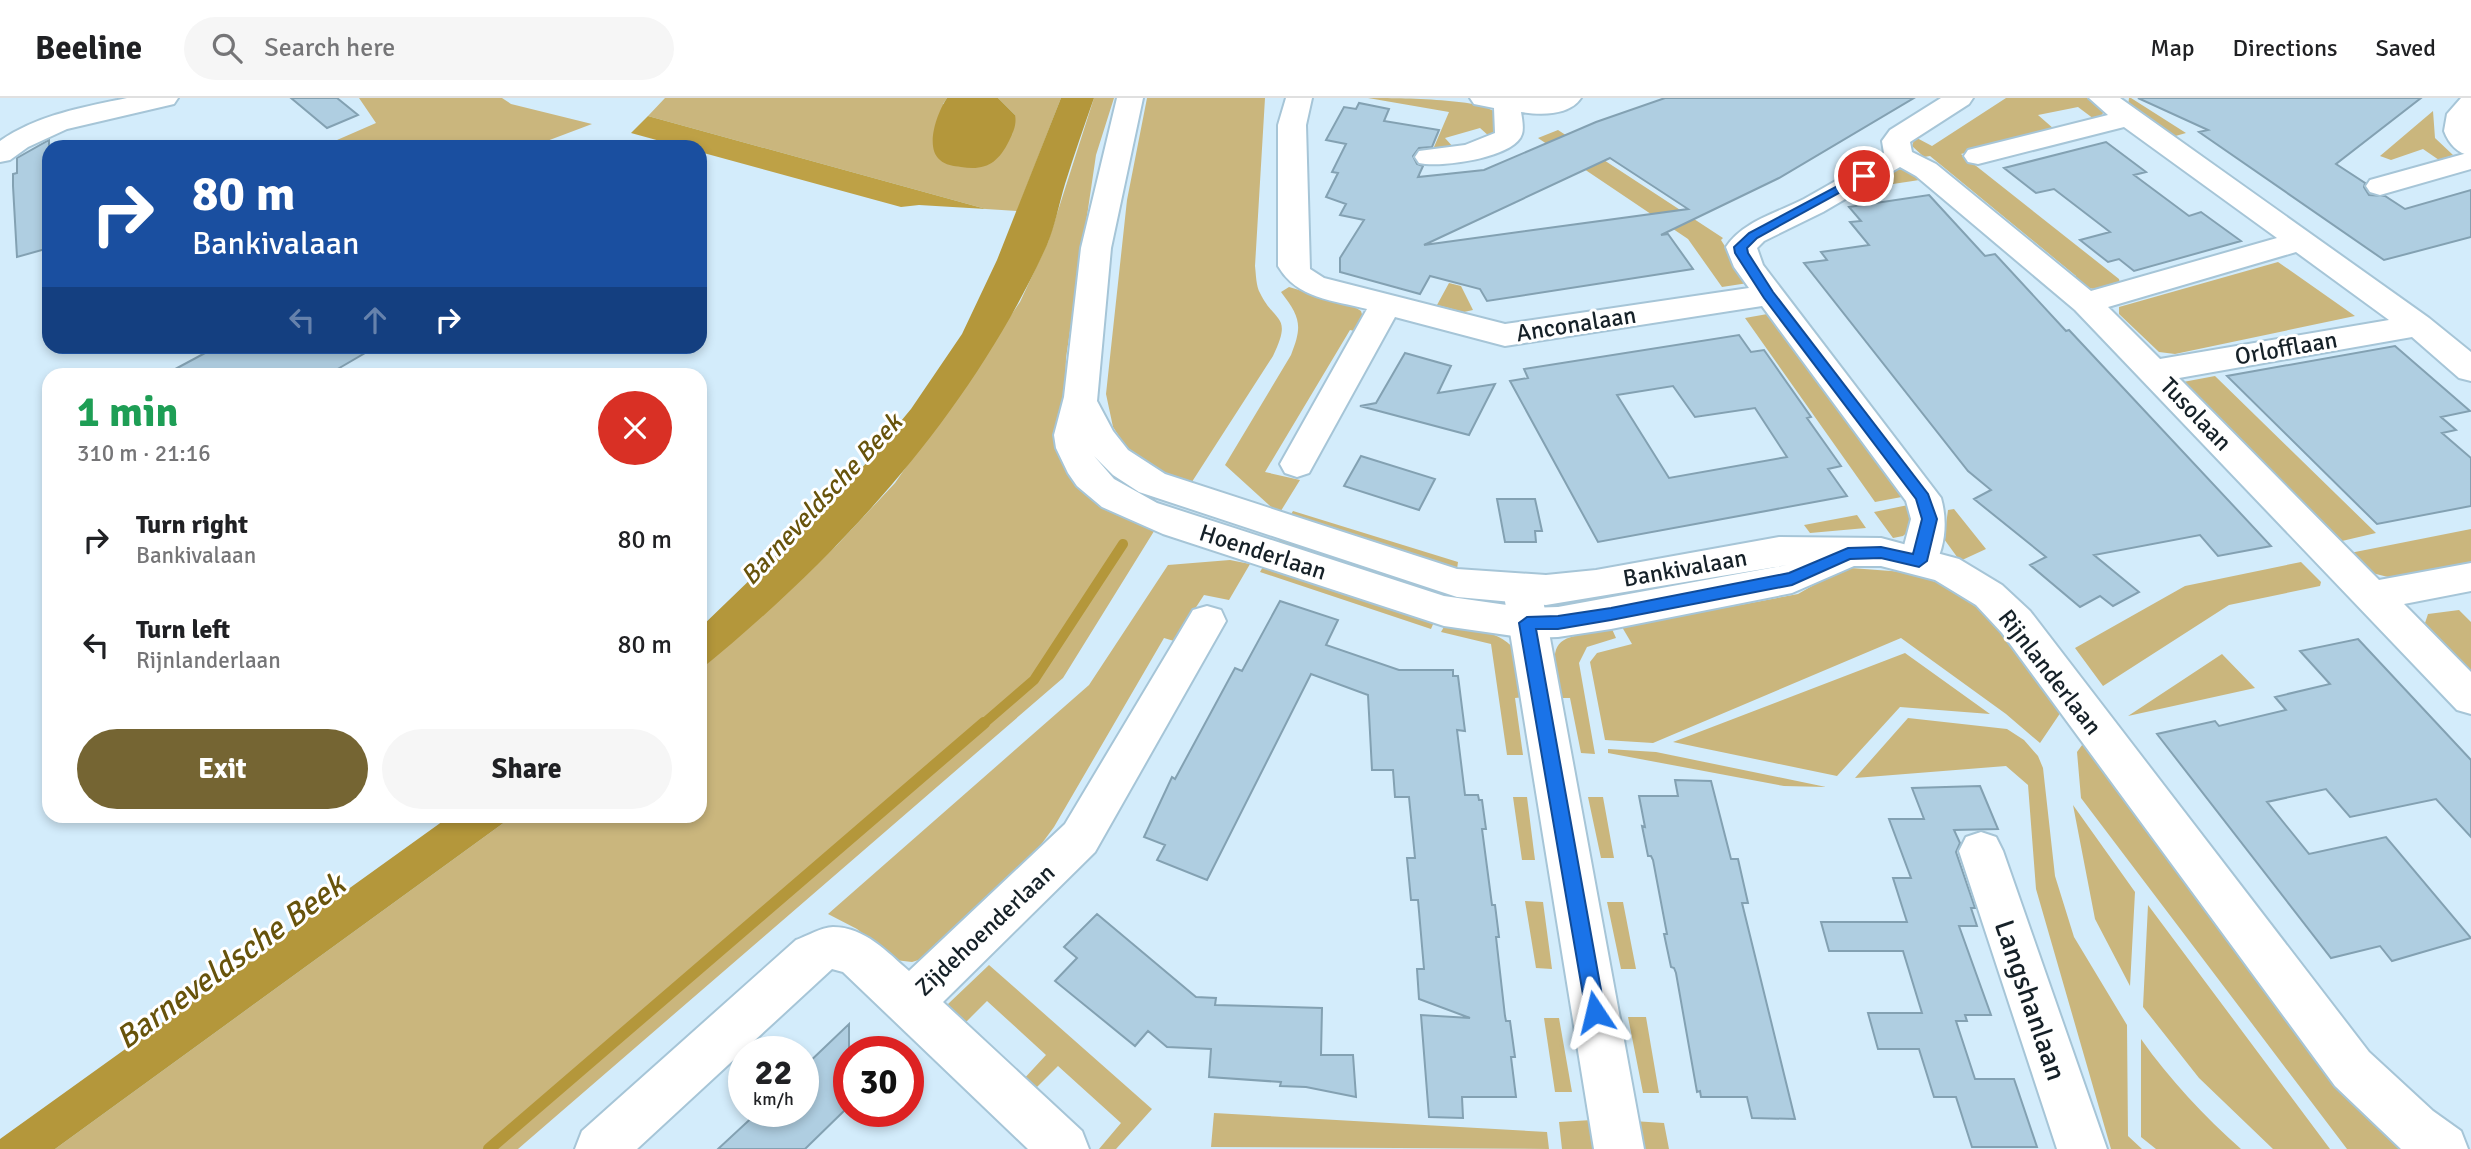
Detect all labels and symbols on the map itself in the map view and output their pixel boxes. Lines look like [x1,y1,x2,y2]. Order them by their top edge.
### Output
pin [1834,146,1894,206]
street label: Anconalaan [1514,300,1638,348]
street label: Orlofflaan [2233,324,2339,372]
street label: Tusolaan [2154,371,2238,457]
water label: Barneveldsche Beek [734,406,911,592]
street label: Hoenderlaan [1196,517,1330,587]
street label: Bankivalaan [1621,542,1749,594]
street label: Rijnlanderlaan [1992,603,2108,741]
street label: Zijdehoenderlaan [909,858,1061,1002]
water label: Barneveldsche Beek [108,863,355,1058]
street label: Langshanlaan [1987,916,2073,1085]
position arrow [1558,975,1632,1049]
speed limit sign: 30 [833,1036,924,1127]

